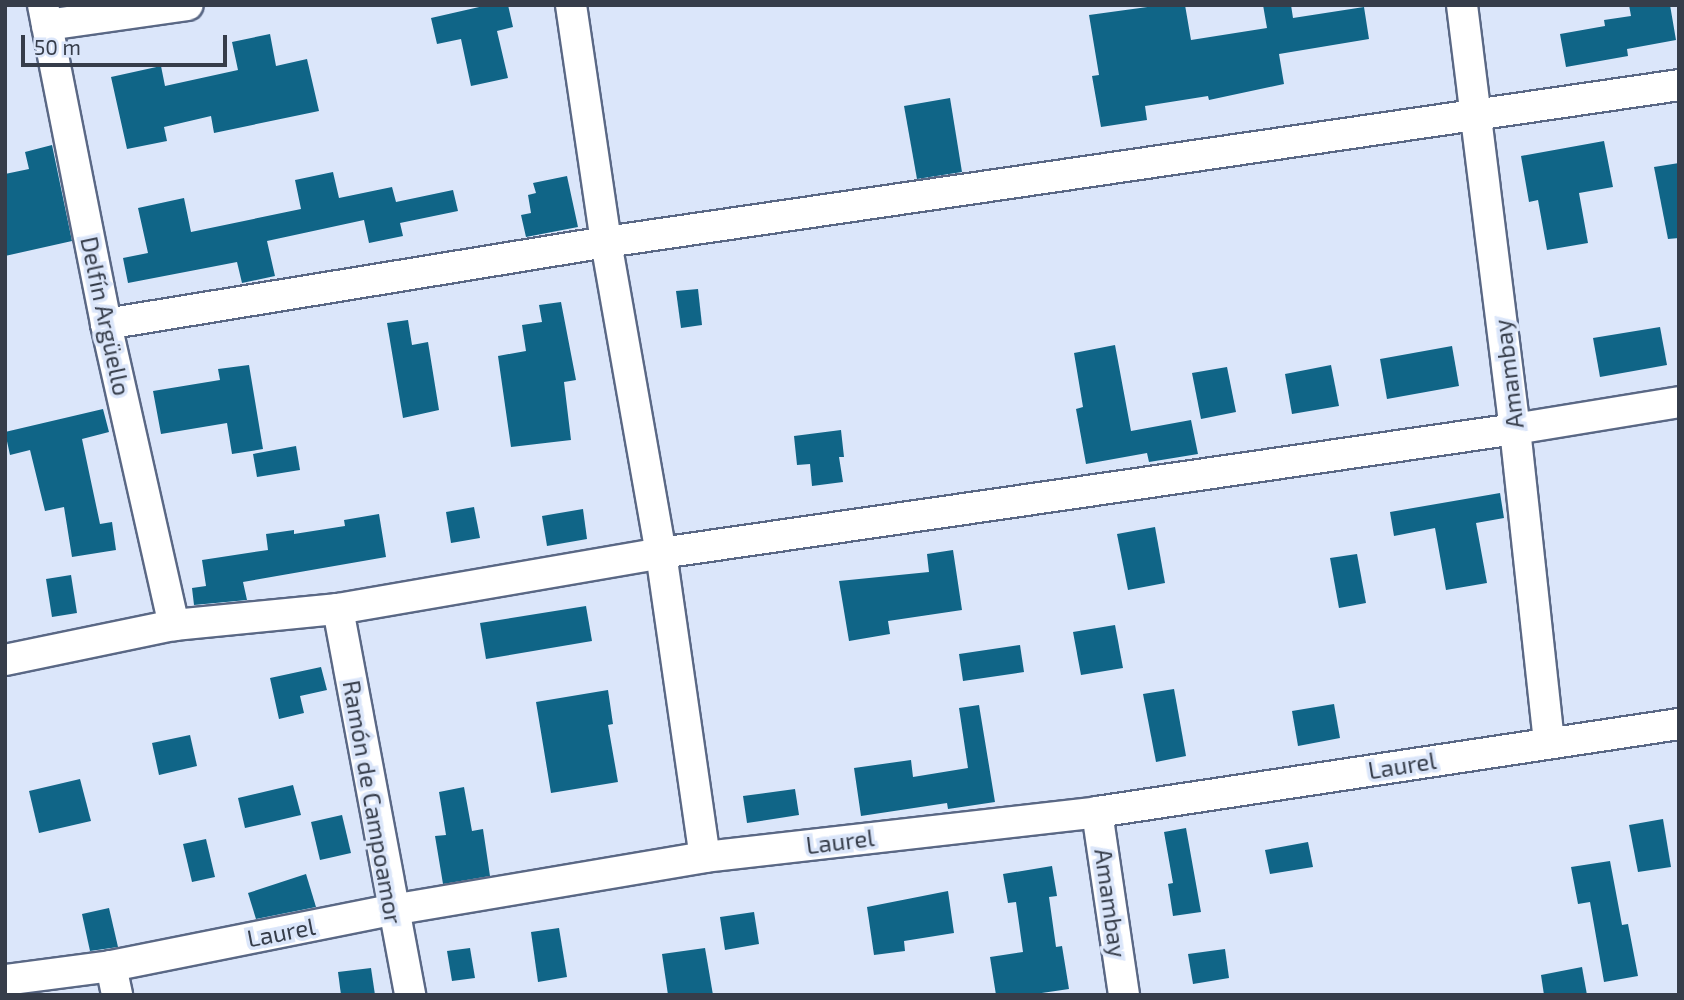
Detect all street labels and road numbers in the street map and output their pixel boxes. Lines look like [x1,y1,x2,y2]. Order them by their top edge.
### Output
street label: Delfín Argüello [75,234,137,398]
street label: Amambay [1487,318,1529,430]
street label: Ramón de Campoamor [337,678,409,926]
street label: Laurel [1366,745,1438,785]
street label: Laurel [804,823,876,859]
street label: Amambay [1089,847,1133,959]
street label: Laurel [245,911,317,953]

